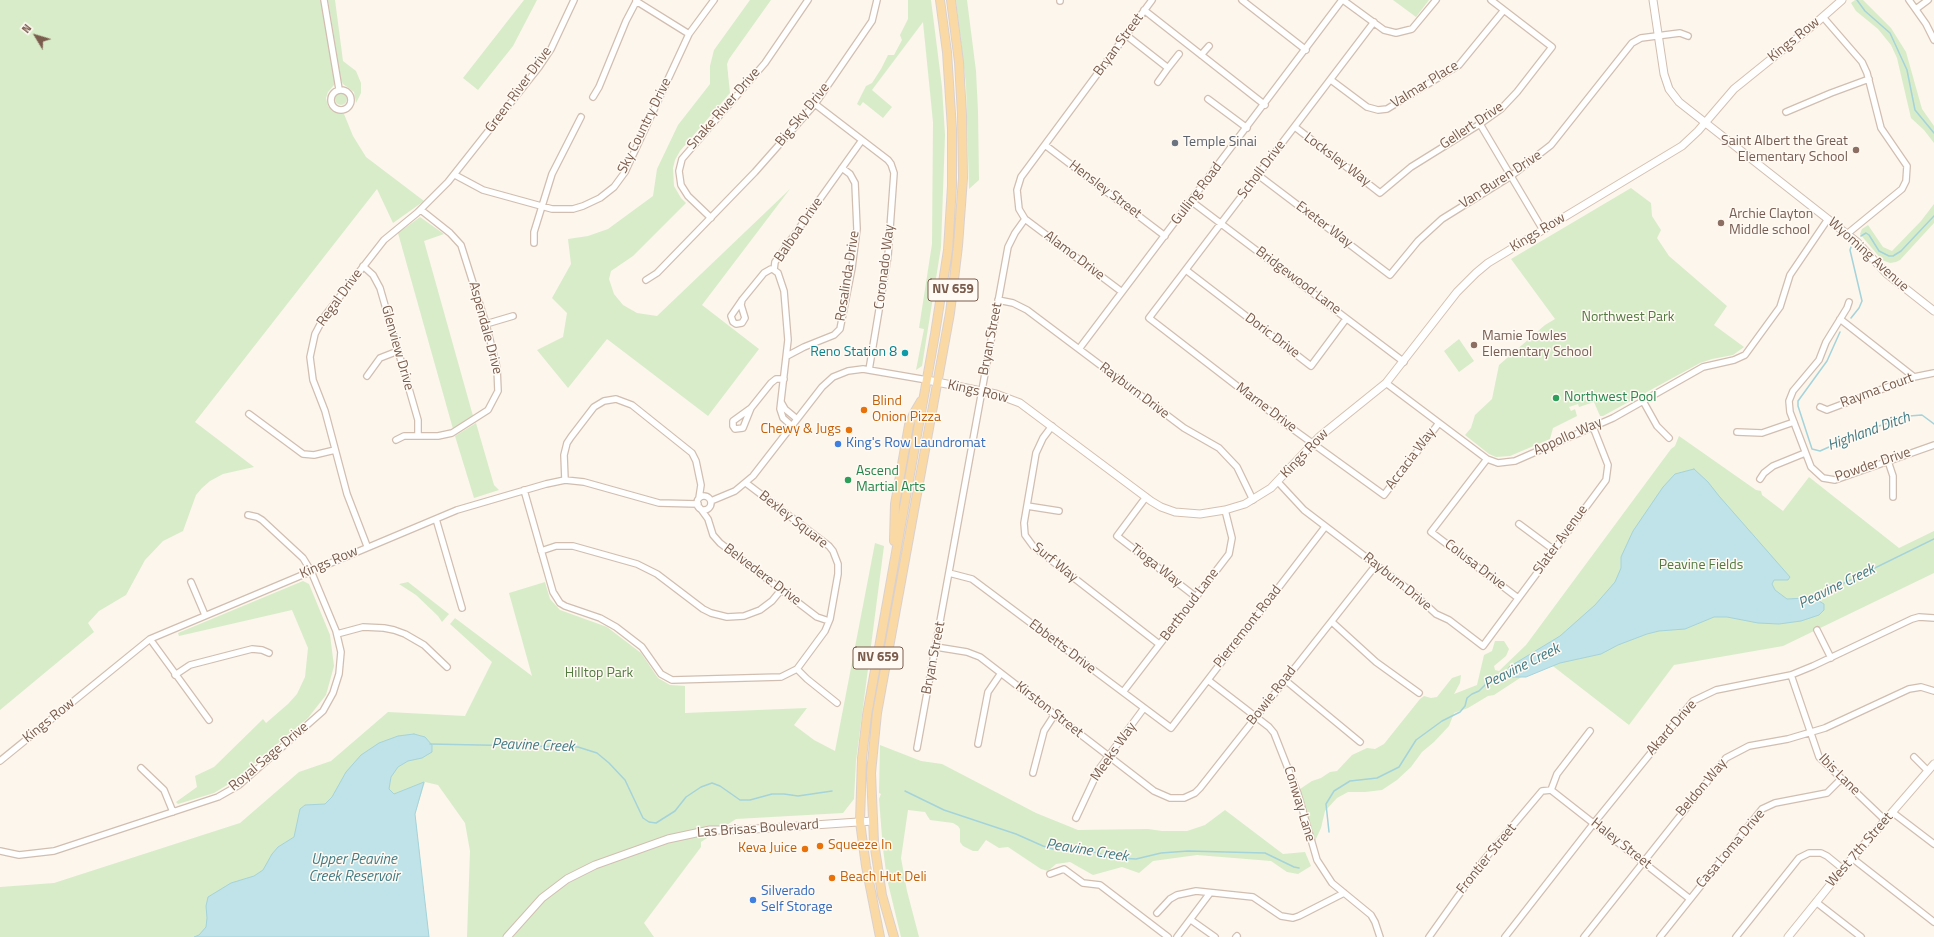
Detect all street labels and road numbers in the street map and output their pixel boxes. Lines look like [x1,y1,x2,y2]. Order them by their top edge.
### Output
street label: Bryan Street [1091,10,1147,80]
street label: Kings Row [1765,14,1823,66]
street label: Green River Drive [482,44,556,136]
street label: Valmar Place [1388,58,1462,112]
street label: Snake River Drive [684,65,764,153]
street label: Sky Country Drive [615,76,675,176]
street label: Big Sky Drive [772,80,834,150]
street label: Gellert Drive [1437,99,1507,153]
street label: Locksley Way [1300,129,1374,191]
street label: Scholl Drive [1235,137,1289,203]
street label: Van Buren Drive [1457,147,1545,213]
street label: Hensley Street [1065,157,1145,223]
street label: Gulling Road [1168,160,1226,228]
street label: Balboa Drive [771,194,827,266]
street label: Exeter Way [1292,198,1356,252]
street label: Kings Row [1507,210,1569,256]
street label: Wyoming Avenue [1824,214,1912,296]
street label: Coronado Way [871,224,899,310]
street label: Alamo Drive [1040,228,1108,284]
street label: Rosalinda Drive [833,230,863,322]
street label: Bridgewood Lane [1252,244,1344,318]
street label: Regal Drive [314,266,366,330]
road number: NV 659 [928,279,978,301]
street label: Aspendale Drive [465,280,505,376]
street label: Bryan Street [976,301,1006,377]
street label: Glenview Drive [377,304,417,392]
street label: Doric Drive [1241,310,1303,362]
street label: Rayburn Drive [1096,359,1172,423]
street label: Rayma Court [1838,370,1916,412]
street label: Kings Row [946,377,1010,407]
street label: Marne Drive [1232,380,1300,436]
street label: Appollo Way [1531,414,1605,460]
street label: Accacia Way [1382,425,1440,493]
street label: Kings Row [1277,426,1333,482]
street label: Powder Drive [1833,444,1913,486]
street label: Bexley Square [755,488,831,552]
street label: Slater Avenue [1530,502,1592,578]
street label: Colusa Drive [1441,536,1509,594]
street label: Belvedere Drive [720,540,804,610]
street label: Surf Way [1029,540,1081,586]
street label: Tioga Way [1127,541,1185,591]
street label: Kings Row [297,543,361,583]
street label: Rayburn Drive [1359,549,1435,615]
street label: Berthoud Lane [1157,565,1223,645]
street label: Pierremont Road [1211,582,1285,672]
street label: Ebbetts Drive [1025,616,1099,678]
street label: Bryan Street [919,620,949,696]
road number: NV 659 [853,647,903,669]
street label: Bowie Road [1244,663,1300,729]
street label: Kirston Street [1012,678,1086,742]
street label: Kings Row [20,695,78,747]
street label: Akard Drive [1643,697,1701,759]
street label: Royal Sage Drive [226,719,312,795]
street label: Meeks Way [1088,719,1140,785]
street label: Ibis Lane [1815,751,1863,799]
street label: Beldon Way [1673,756,1731,820]
street label: Conway Lane [1280,764,1318,844]
street label: Casa Loma Drive [1693,806,1769,892]
street label: West 7th Street [1823,809,1897,891]
street label: Haley Street [1587,815,1655,873]
street label: Las Brisas Boulevard [696,816,820,842]
street label: Frontier Street [1454,820,1520,898]

